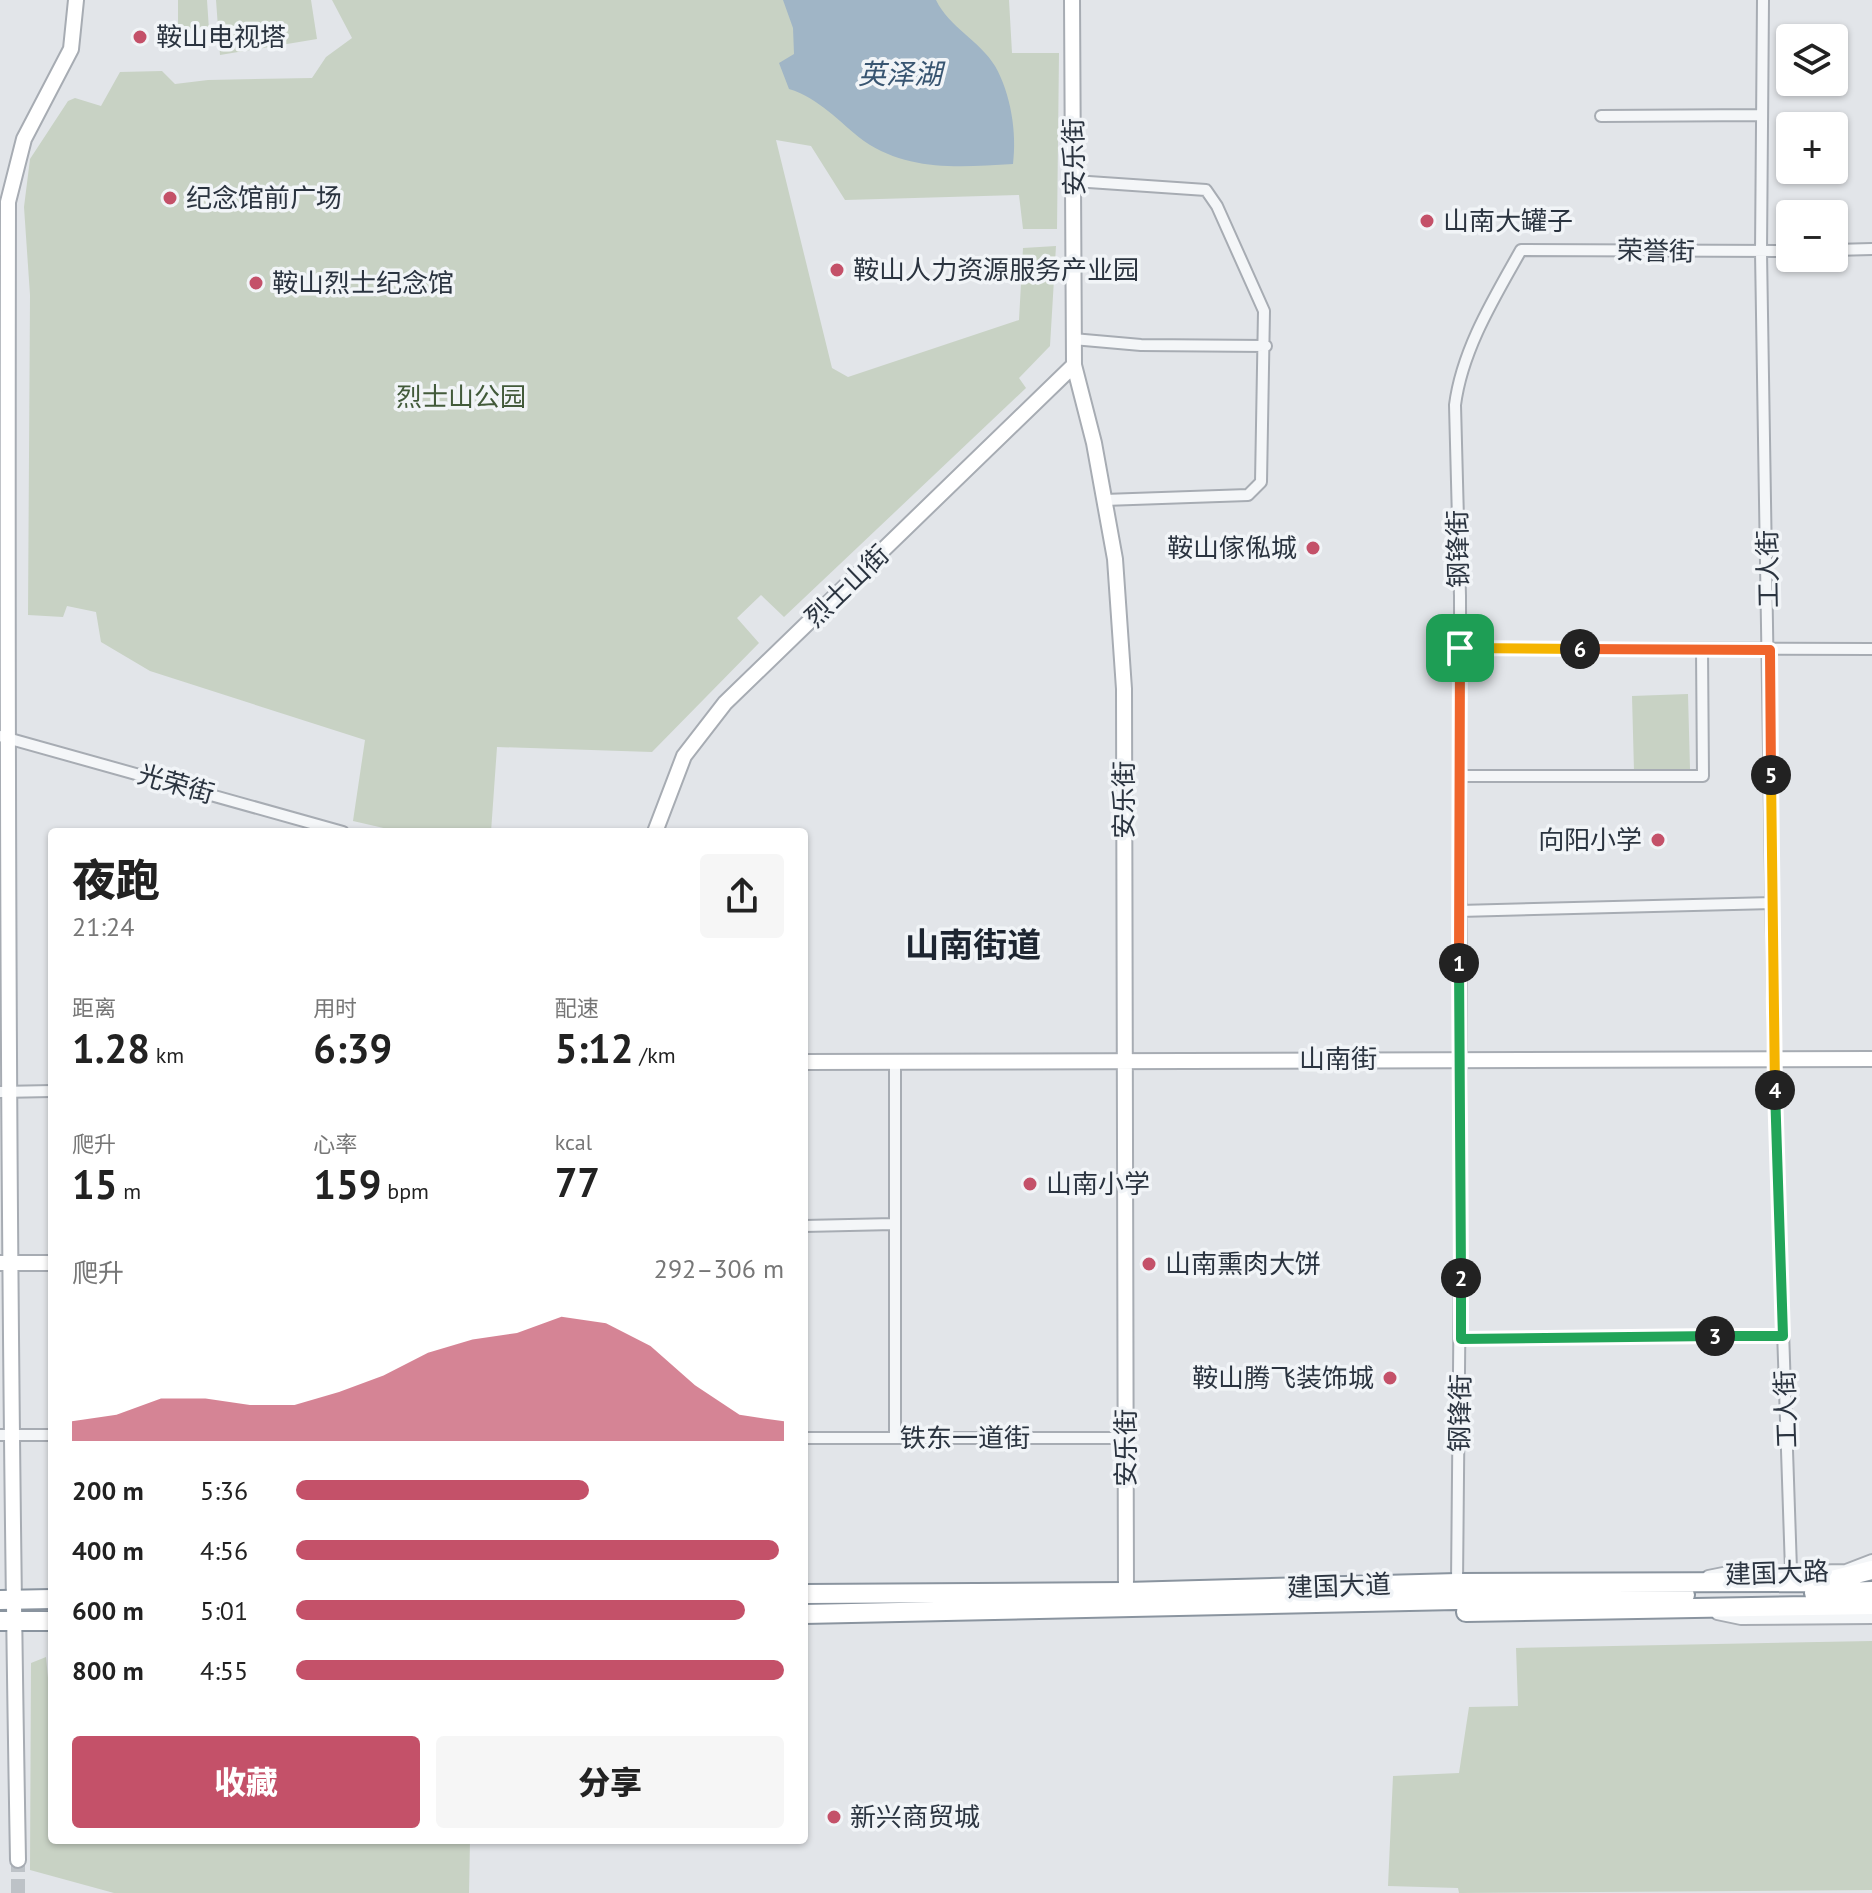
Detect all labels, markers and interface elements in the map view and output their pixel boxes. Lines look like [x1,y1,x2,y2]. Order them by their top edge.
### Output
place label: 鞍山电视塔 [156,20,286,53]
map controls [1776,24,1848,272]
button: layers [1776,24,1848,96]
marker: 鞍山电视塔 [131,28,149,46]
water label: 英泽湖 [858,55,946,92]
button: + [1776,112,1848,184]
street label: 安乐街 [1056,118,1091,196]
place label: 纪念馆前广场 [186,181,342,214]
marker: 纪念馆前广场 [161,189,179,207]
button: − [1776,200,1848,272]
place label: 山南大罐子 [1443,204,1573,237]
marker: 山南大罐子 [1418,212,1436,230]
street label: 荣誉街 [1617,233,1695,268]
place label: 鞍山人力资源服务产业园 [853,253,1139,286]
marker: 鞍山人力资源服务产业园 [828,261,846,279]
place label: 鞍山烈士纪念馆 [272,266,454,299]
marker: 鞍山烈士纪念馆 [247,274,265,292]
park label: 烈士山公园 [396,380,526,413]
street label: 钢锋街 [1440,510,1475,588]
street label: 工人街 [1750,530,1785,608]
place label: 鞍山傢俬城 [1167,531,1297,564]
street label: 烈士山街 [798,538,896,634]
marker: 鞍山傢俬城 [1304,539,1322,557]
pin [1426,614,1494,682]
icon: arrive [1438,626,1482,670]
pin: 6 [1560,629,1600,669]
text: 6 [1574,635,1586,663]
pin: 5 [1751,755,1791,795]
street label: 光荣街 [134,757,218,810]
street label: 安乐街 [1107,761,1140,839]
text: 5 [1765,761,1777,789]
place label: 向阳小学 [1538,823,1642,856]
marker: 向阳小学 [1649,831,1667,849]
text: 夜跑 [72,851,160,908]
button: share [700,854,784,938]
text: 21:24 [72,910,134,943]
district label: 山南街道 [905,922,1041,966]
pin: 1 [1439,943,1479,983]
text: 1 [1453,949,1465,977]
text: 距离 [72,994,116,1022]
text: 用时 [313,994,357,1022]
text: 配速 [555,994,599,1022]
text: 1.28 [72,1022,150,1074]
text: 6:39 [313,1022,392,1074]
text: 5:12 [555,1022,633,1074]
text: km [150,1041,184,1069]
text: /km [633,1041,676,1069]
street label: 山南街 [1299,1042,1377,1075]
pin: 4 [1755,1070,1795,1110]
text: 4 [1769,1076,1781,1104]
text: kcal [555,1128,592,1156]
text: 爬升 [72,1130,116,1158]
text: 心率 [313,1130,357,1158]
text: 77 [555,1156,600,1208]
text: 15 [72,1158,117,1210]
text: 159 [313,1158,381,1210]
place label: 山南小学 [1046,1167,1150,1200]
marker: 山南小学 [1021,1175,1039,1193]
text: m [117,1177,141,1205]
text: bpm [381,1177,429,1205]
place label: 山南熏肉大饼 [1165,1247,1321,1280]
text: 292–306 m [654,1252,784,1285]
marker: 山南熏肉大饼 [1140,1255,1158,1273]
text: 爬升 [72,1256,124,1289]
pin: 2 [1441,1258,1481,1298]
text: 2 [1455,1264,1467,1292]
pin: 3 [1695,1316,1735,1356]
text: 3 [1709,1322,1721,1350]
place label: 鞍山腾飞装饰城 [1192,1361,1374,1394]
marker: 鞍山腾飞装饰城 [1381,1369,1399,1387]
street label: 工人街 [1768,1369,1803,1449]
street label: 钢锋街 [1442,1374,1477,1452]
street label: 安乐街 [1109,1409,1142,1487]
street label: 铁东一道街 [900,1421,1030,1454]
text: 200 m [72,1474,144,1507]
text: 5:36 [200,1474,248,1507]
text: 400 m [72,1534,144,1567]
text: 4:56 [200,1534,248,1567]
street label: 建国大路 [1724,1554,1830,1591]
street label: 建国大道 [1286,1567,1392,1604]
text: 600 m [72,1594,144,1627]
text: 5:01 [200,1594,248,1627]
text: 800 m [72,1654,144,1687]
text: 4:55 [200,1654,248,1687]
button: 收藏 [72,1736,420,1828]
button: 分享 [436,1736,784,1828]
place label: 新兴商贸城 [850,1800,980,1833]
marker: 新兴商贸城 [825,1808,843,1826]

